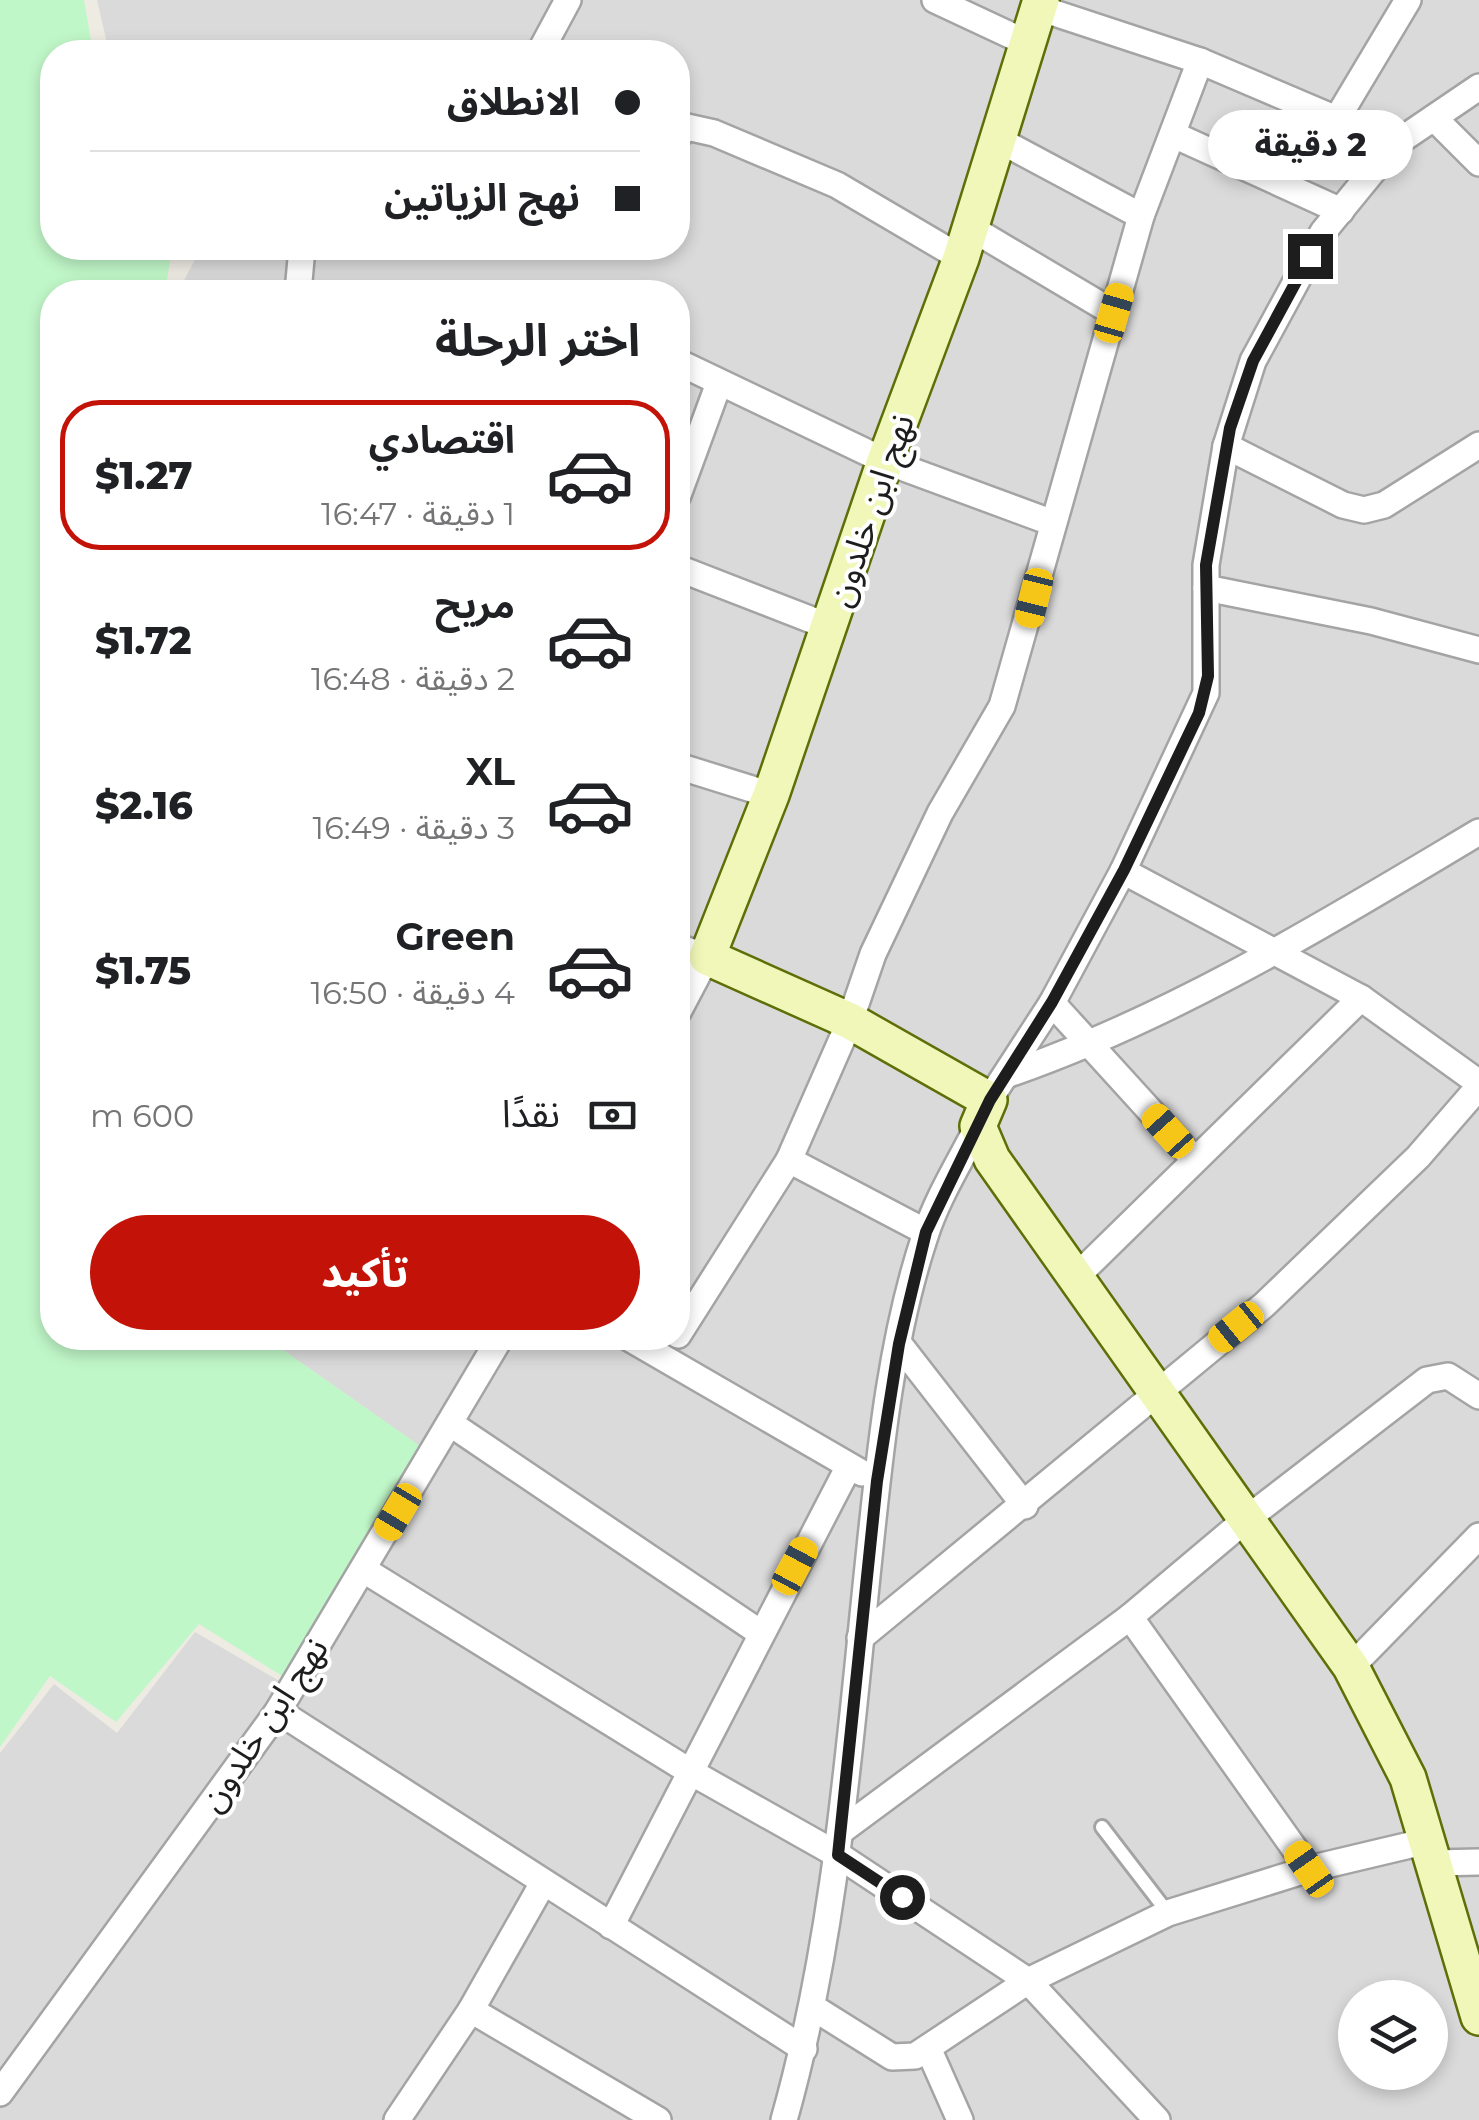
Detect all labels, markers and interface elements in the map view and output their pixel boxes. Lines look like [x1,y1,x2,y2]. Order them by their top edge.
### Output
text: الانطلاق [447,78,580,125]
callout: 2 دقيقة [1208,111,1412,181]
text: 2 دقيقة [1254,125,1367,164]
text: نهج الزياتين [384,174,580,221]
route end [1288,234,1333,279]
car [1091,280,1137,346]
text: اختر الرحلة [435,312,640,367]
street label: نهج ابن خلدون [817,408,928,614]
text: اقتصادي [369,416,515,463]
icon: car [545,430,635,520]
text: $1.27 [95,452,193,499]
text: 1 دقيقة · 16:47 [321,494,515,533]
car [1012,565,1056,631]
text: مريح [435,581,515,628]
icon: car [545,595,635,685]
text: $1.72 [95,617,191,664]
text: 2 دقيقة · 16:48 [311,659,515,698]
text: XL [466,748,515,795]
icon: car [545,760,635,850]
text: $2.16 [95,782,193,829]
text: 3 دقيقة · 16:49 [313,808,515,847]
text: Green [395,913,515,960]
icon: car [545,925,635,1015]
text: $1.75 [95,947,191,994]
text: 4 دقيقة · 16:50 [311,973,515,1012]
icon: cash [585,1088,640,1143]
text: نقدًا [502,1090,560,1137]
text: 600 m [90,1096,194,1135]
car [1137,1099,1199,1163]
button: تأكيد [90,1215,640,1330]
car [1203,1296,1269,1358]
car [370,1479,426,1545]
car [768,1532,822,1600]
street label: نهج ابن خلدون [189,1629,341,1822]
car [1280,1836,1338,1902]
route start [880,1875,925,1920]
map controls [1338,1980,1448,2090]
button: layers [1338,1980,1448,2090]

